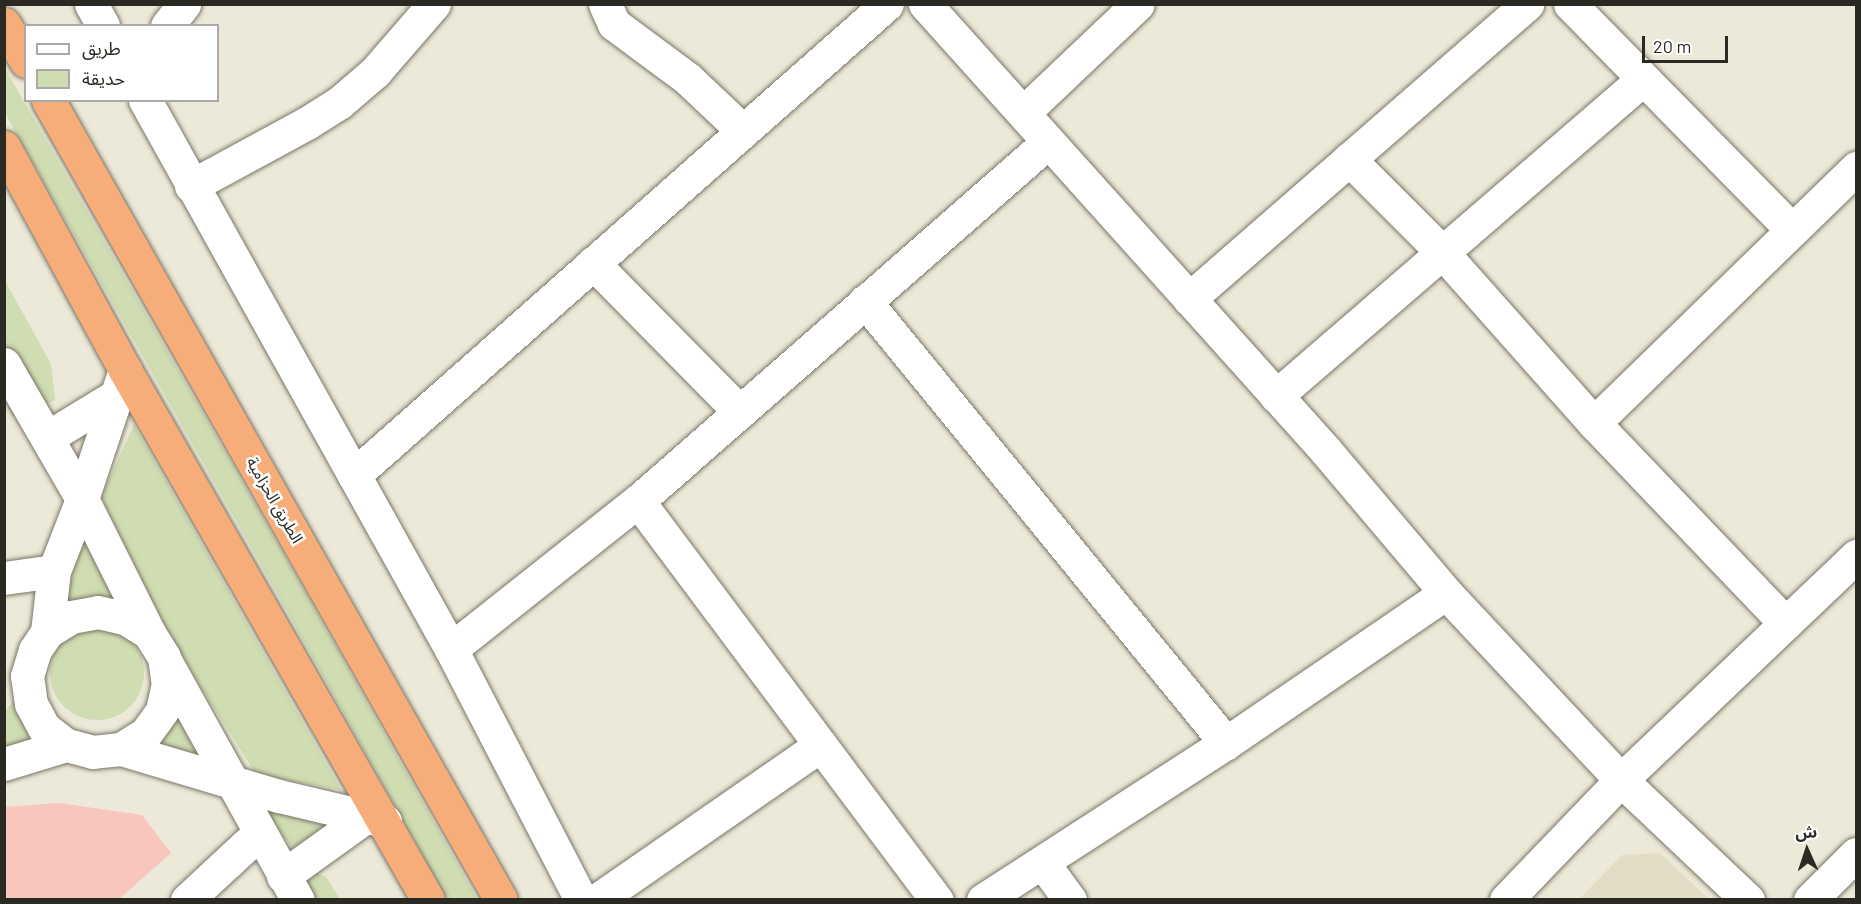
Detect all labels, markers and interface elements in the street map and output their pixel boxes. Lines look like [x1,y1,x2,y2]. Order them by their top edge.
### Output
legend [24,24,219,102]
scale bar [1645,24,1730,62]
text: 20 m [1653,35,1691,57]
text: طريق [82,37,121,59]
text: حديقة [82,67,125,89]
street label: الطريق الحزامية [243,454,307,546]
north arrow [1777,820,1837,880]
text: ش [1795,821,1817,842]

